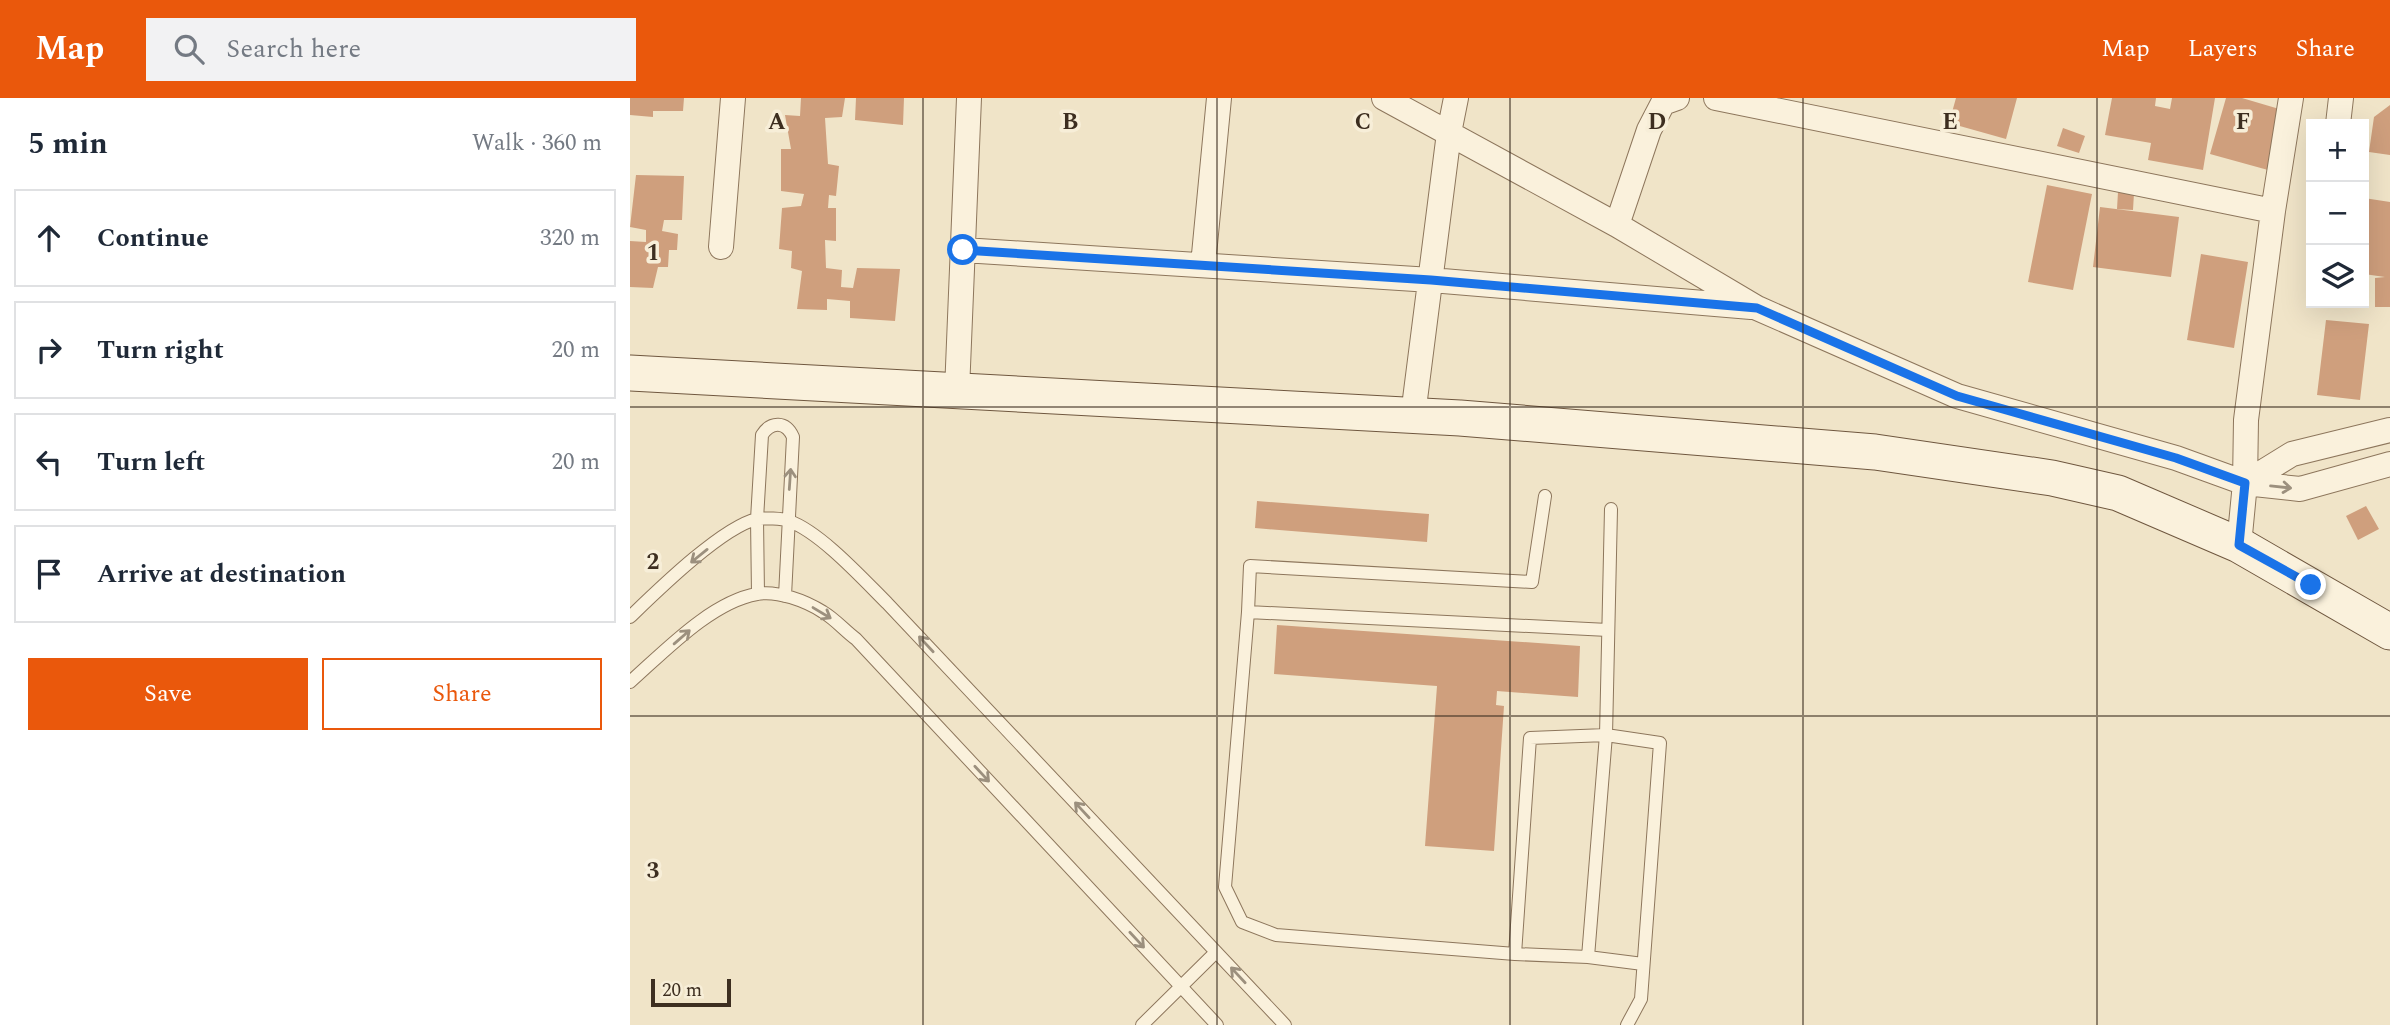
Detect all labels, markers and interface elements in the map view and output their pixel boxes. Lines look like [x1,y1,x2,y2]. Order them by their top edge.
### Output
search box [146,18,636,81]
text: Map [35,24,104,74]
text: Search here [226,29,361,69]
icon: search [170,30,208,68]
text: Map [2101,31,2150,67]
text: Layers [2188,31,2258,67]
text: Share [2296,31,2355,67]
text: A [768,105,786,140]
text: B [1062,105,1078,140]
text: C [1355,105,1371,140]
text: D [1648,105,1666,140]
text: E [1942,105,1958,140]
text: F [2236,105,2250,140]
map controls [2306,119,2369,308]
button: + [2306,119,2369,182]
text: 5 min [28,121,108,167]
text: Walk · 360 m [472,126,602,161]
button: − [2306,182,2369,245]
text: Continue [97,218,209,258]
icon: ahead [30,219,68,257]
text: 320 m [540,221,600,256]
route start [947,234,978,265]
text: 1 [647,236,659,271]
button: layers [2306,245,2369,308]
text: Turn right [97,330,224,370]
icon: right [30,331,68,369]
text: 20 m [551,333,600,368]
text: Turn left [97,442,205,482]
icon: left [30,443,68,481]
text: 20 m [551,445,600,480]
one-way arrow [784,468,797,491]
one-way arrow [2269,481,2292,494]
text: 2 [647,545,660,580]
one-way arrow [691,548,709,563]
text: Arrive at destination [97,554,346,594]
icon: arrive [30,555,68,593]
route end [2295,569,2326,600]
one-way arrow [811,606,831,620]
one-way arrow [673,629,691,645]
one-way arrow [918,635,934,653]
button: Save [28,658,308,730]
button: Share [322,658,602,730]
one-way arrow [973,765,990,782]
one-way arrow [1074,802,1091,819]
text: 3 [647,854,660,889]
one-way arrow [1129,931,1146,948]
one-way arrow [1230,967,1247,984]
scale bar [651,976,732,1008]
text: 20 m [662,976,702,1005]

